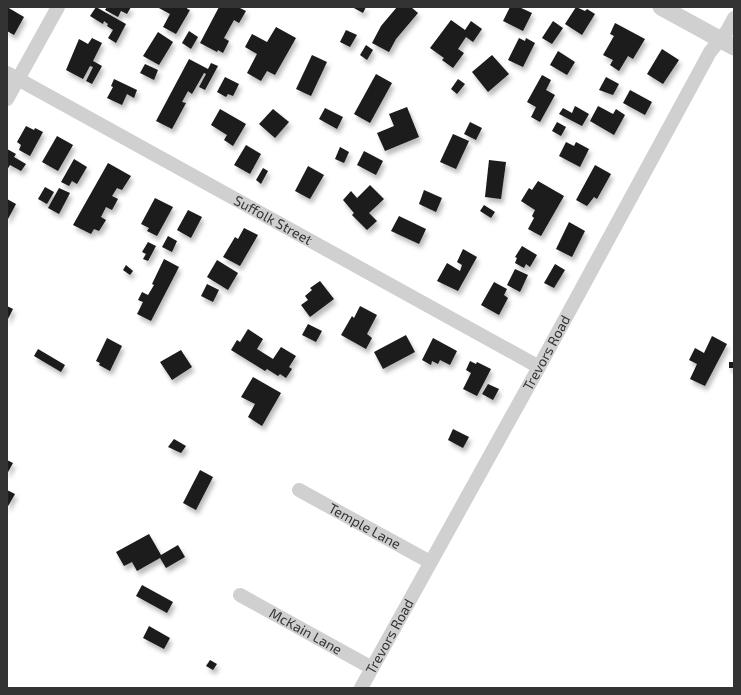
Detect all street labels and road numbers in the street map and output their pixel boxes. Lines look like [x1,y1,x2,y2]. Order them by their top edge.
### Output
street label: Suffolk Street [231,191,315,248]
street label: Trevors Road [519,312,573,393]
street label: Temple Lane [326,499,404,552]
street label: Trevors Road [362,596,417,677]
street label: McKain Lane [267,604,345,658]

